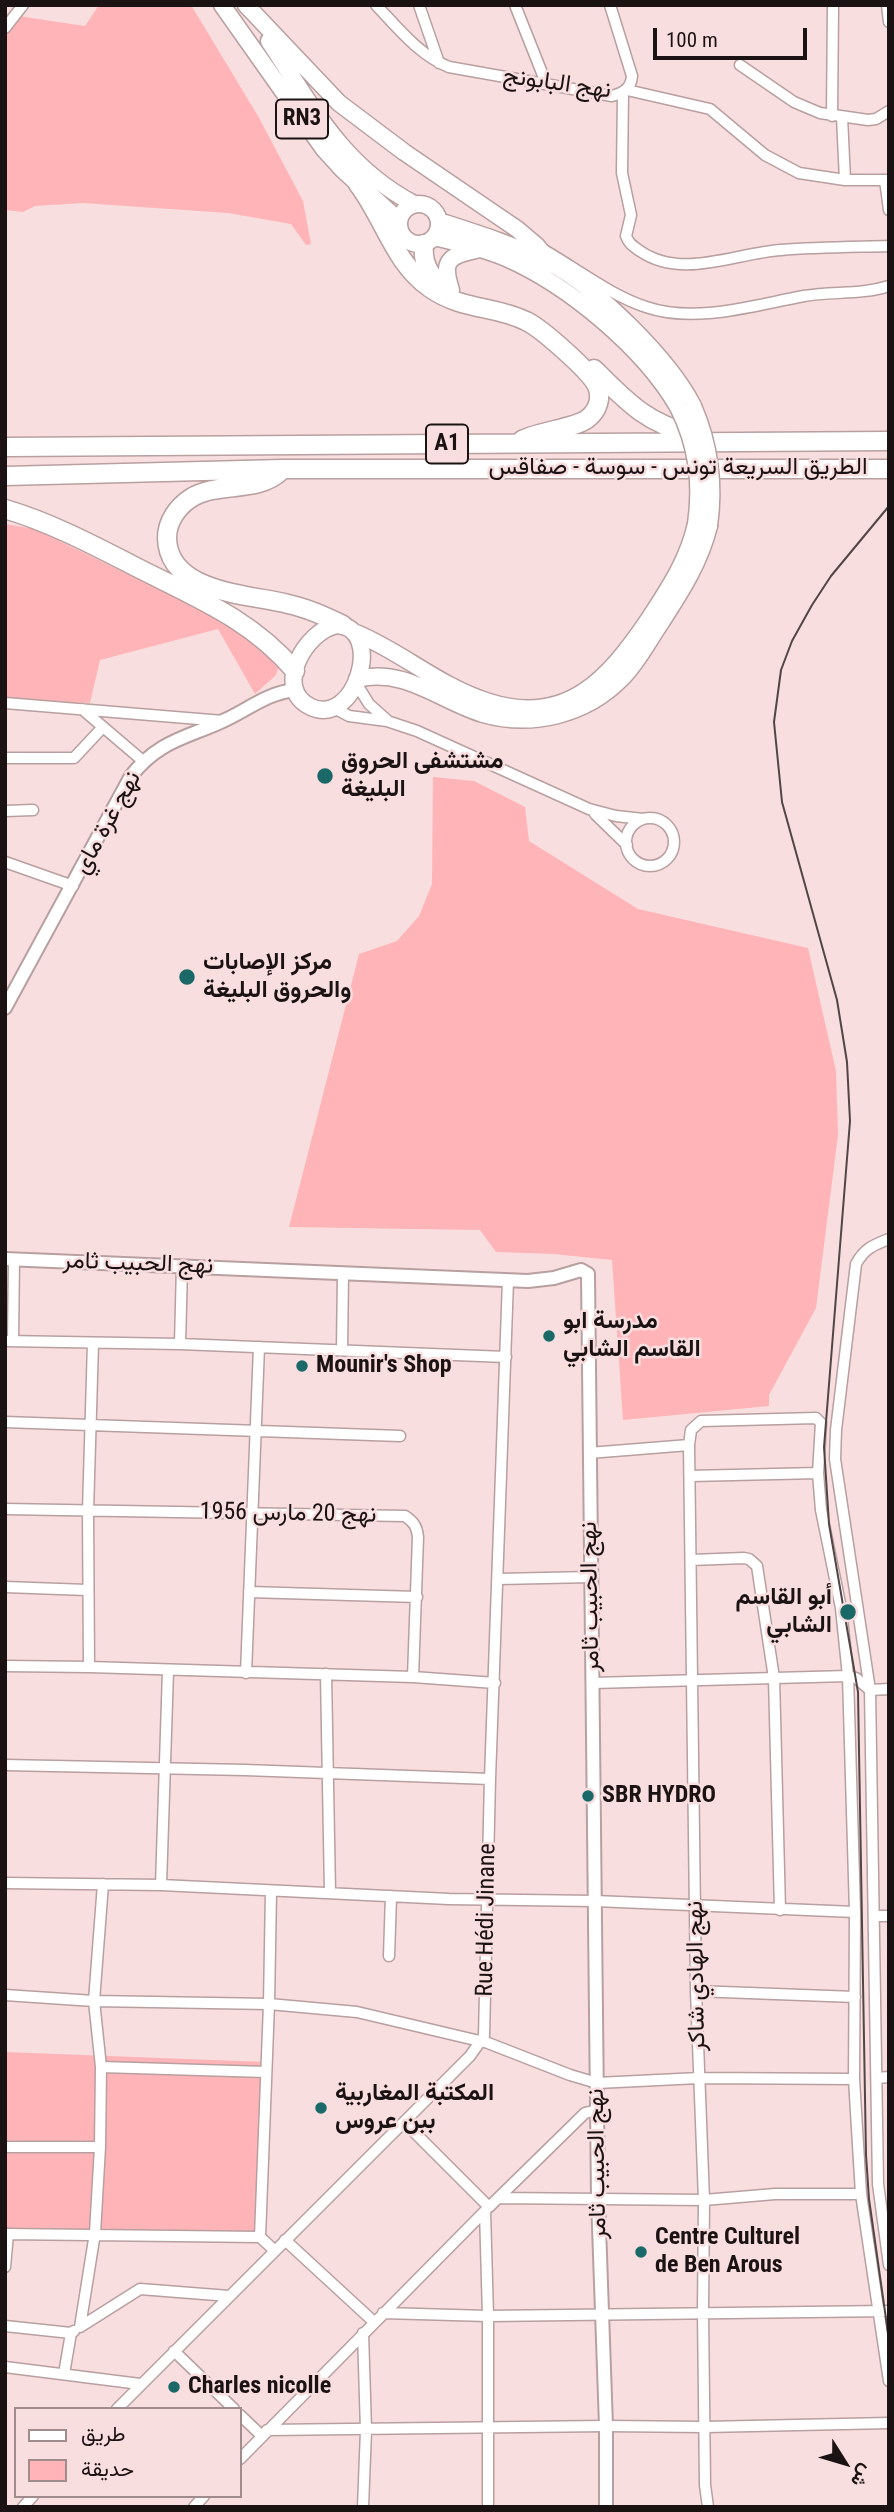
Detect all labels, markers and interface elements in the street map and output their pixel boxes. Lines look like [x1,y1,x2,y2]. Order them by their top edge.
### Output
scale bar [656,14,810,58]
text: 100 m [666,28,718,52]
street label: نهج البابونج [501,62,613,106]
road number: RN3 [276,100,328,138]
road number: A1 [426,424,468,464]
street label: الطريق السريعة تونس - سوسة - صفاقس [488,454,868,482]
place label: مشتشفى الحروق البليغة [341,748,504,804]
street label: نهج غرة ماي [68,766,148,880]
marker: مشتشفى الحروق البليغة [315,766,335,786]
place label: مركز الإصابات والحروق البليغة [203,949,351,1005]
marker: مركز الإصابات والحروق البليغة [177,967,197,987]
street label: نهج الحبيب ثامر [62,1247,214,1281]
place label: مدرسة ابو القاسم الشابي [563,1308,701,1364]
marker: مدرسة ابو القاسم الشابي [541,1328,557,1344]
place label: Mounir's Shop [316,1352,452,1380]
marker: Mounir's Shop [294,1358,310,1374]
street label: نهج 20 مارس 1956 [199,1498,377,1530]
street label: نهج الحبيب ثامر [575,1521,607,1673]
place label: أبو القاسم الشابي [736,1584,832,1640]
marker: أبو القاسم الشابي [838,1602,858,1622]
place label: SBR HYDRO [602,1782,716,1810]
marker: SBR HYDRO [580,1788,596,1804]
street label: Rue Hédi Jinane [471,1843,503,1997]
street label: نهج الهادي شاكر [681,1900,713,2052]
place label: المكتبة المغاربية ببن عروس [335,2080,494,2136]
street label: نهج الحبيب ثامر [582,2088,614,2240]
marker: المكتبة المغاربية ببن عروس [313,2100,329,2116]
place label: Centre Culturel de Ben Arous [655,2224,800,2280]
marker: Centre Culturel de Ben Arous [633,2244,649,2260]
place label: Charles nicolle [188,2373,331,2401]
marker: Charles nicolle [166,2379,182,2395]
legend [14,2407,242,2498]
text: طريق [81,2422,126,2446]
north arrow [810,2428,880,2498]
text: حديقة [81,2457,134,2481]
text: ش [846,2460,878,2492]

